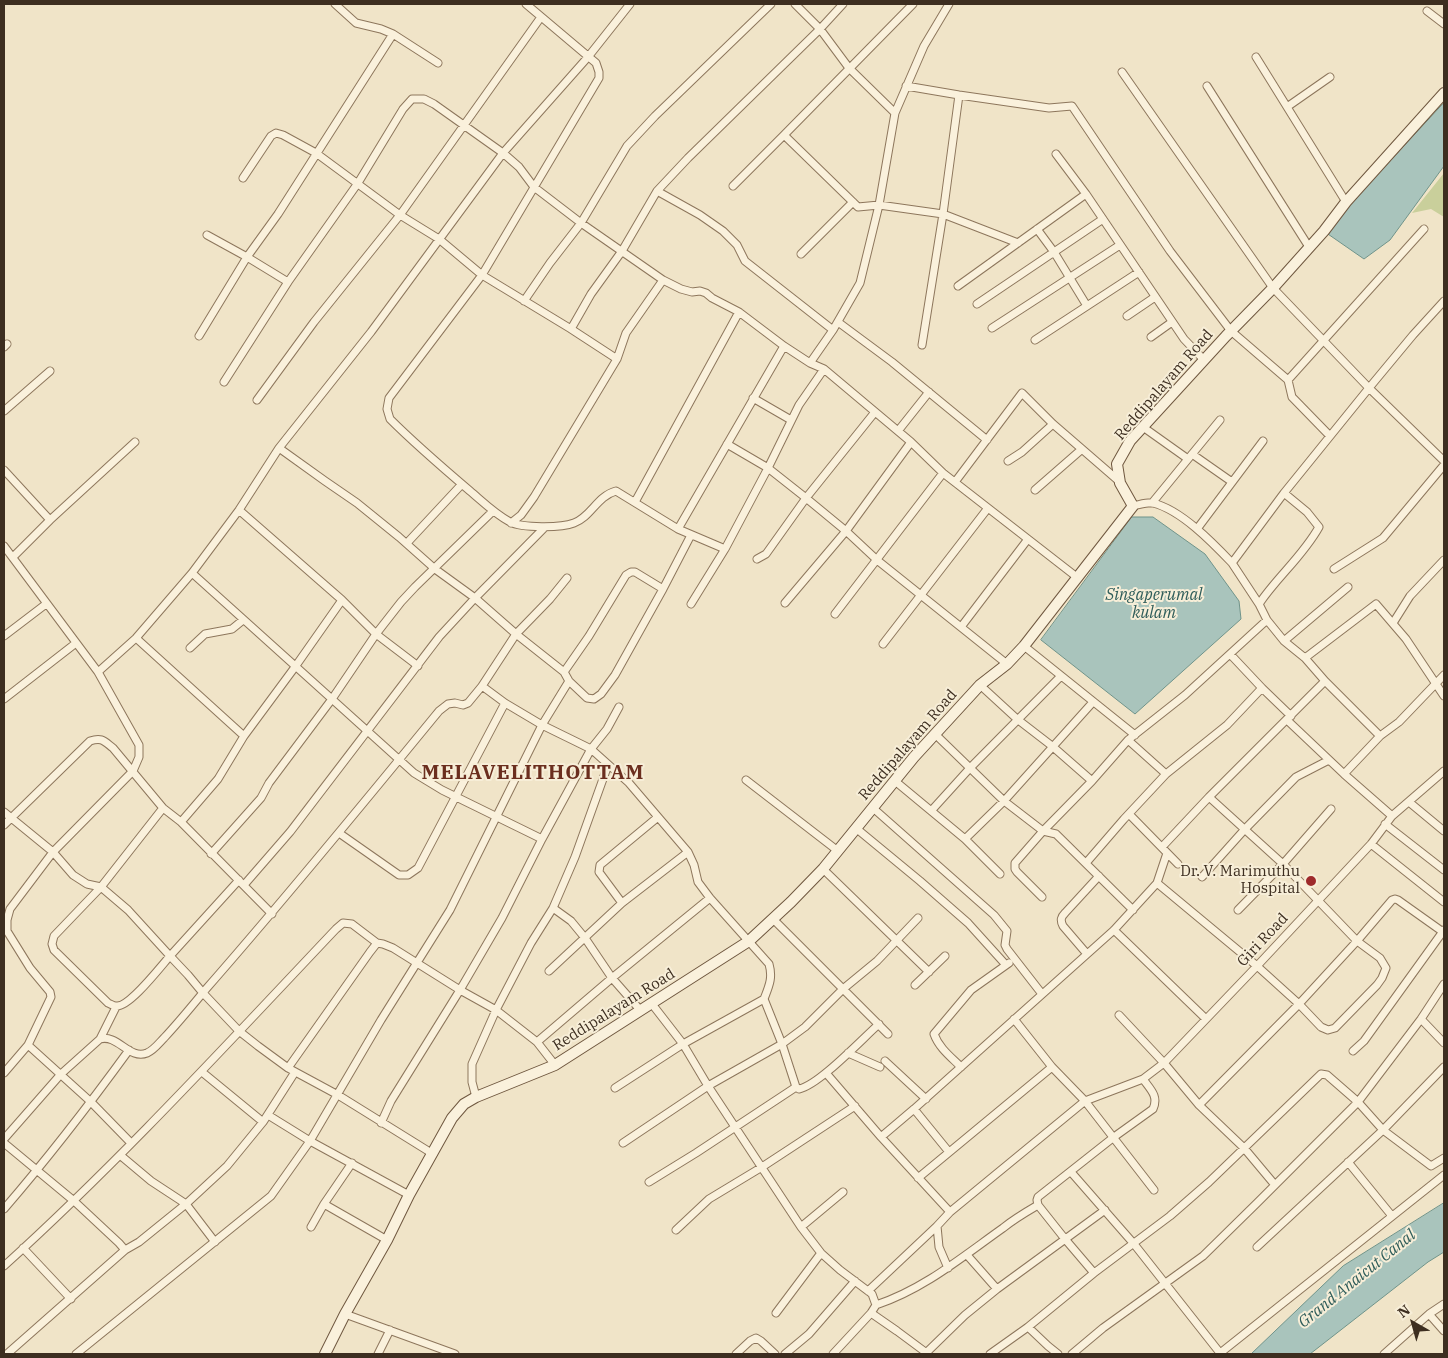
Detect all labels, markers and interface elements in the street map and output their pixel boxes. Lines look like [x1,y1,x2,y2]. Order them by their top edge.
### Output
street label: Reddipalayam Road [1111,326,1217,444]
water label: Singaperumal kulam [1105,585,1203,623]
street label: Reddipalayam Road [855,686,961,804]
district label: MELAVELITHOTTAM [420,761,646,785]
place label: Dr. V. Marimuthu Hospital [1180,863,1300,898]
marker: Dr. V. Marimuthu Hospital [1304,874,1318,888]
street label: Giri Road [1234,910,1292,970]
street label: Reddipalayam Road [550,965,678,1055]
water label: Grand Anaicut Canal [1294,1226,1420,1332]
north arrow [1388,1298,1438,1348]
text: N [1394,1301,1414,1322]

